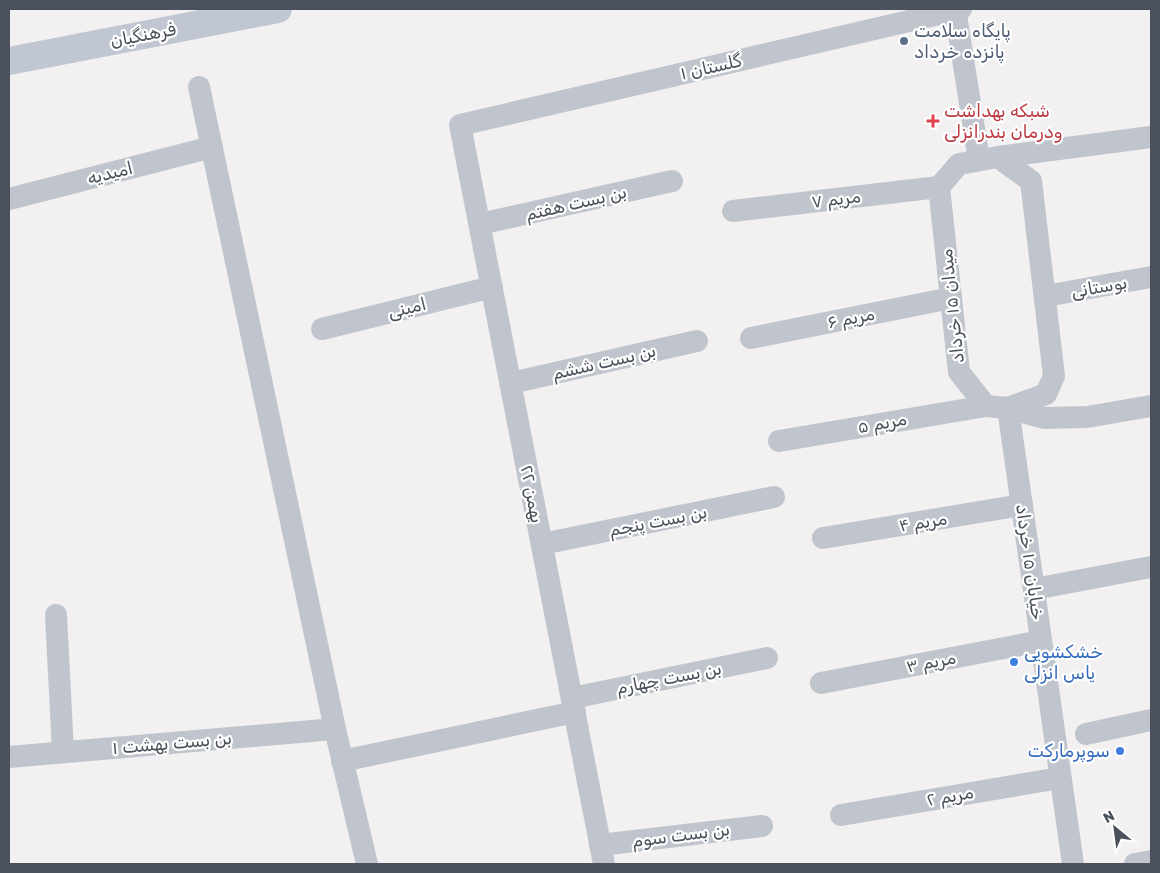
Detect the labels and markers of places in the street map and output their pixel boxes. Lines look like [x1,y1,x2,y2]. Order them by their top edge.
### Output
place label: پایگاه سلامت پانزده خرداد [914,20,1011,64]
marker: پایگاه سلامت پانزده خرداد [898,35,910,47]
place label: شبکه بهداشت ودرمان بندرانزلی [944,100,1062,143]
marker: شبکه بهداشت ودرمان بندرانزلی [926,114,940,128]
place label: خشکشویی یاس انزلی [1024,641,1103,684]
marker: خشکشویی یاس انزلی [1008,656,1020,668]
place label: سوپرمارکت [1027,740,1110,763]
marker: سوپرمارکت [1114,745,1126,757]

